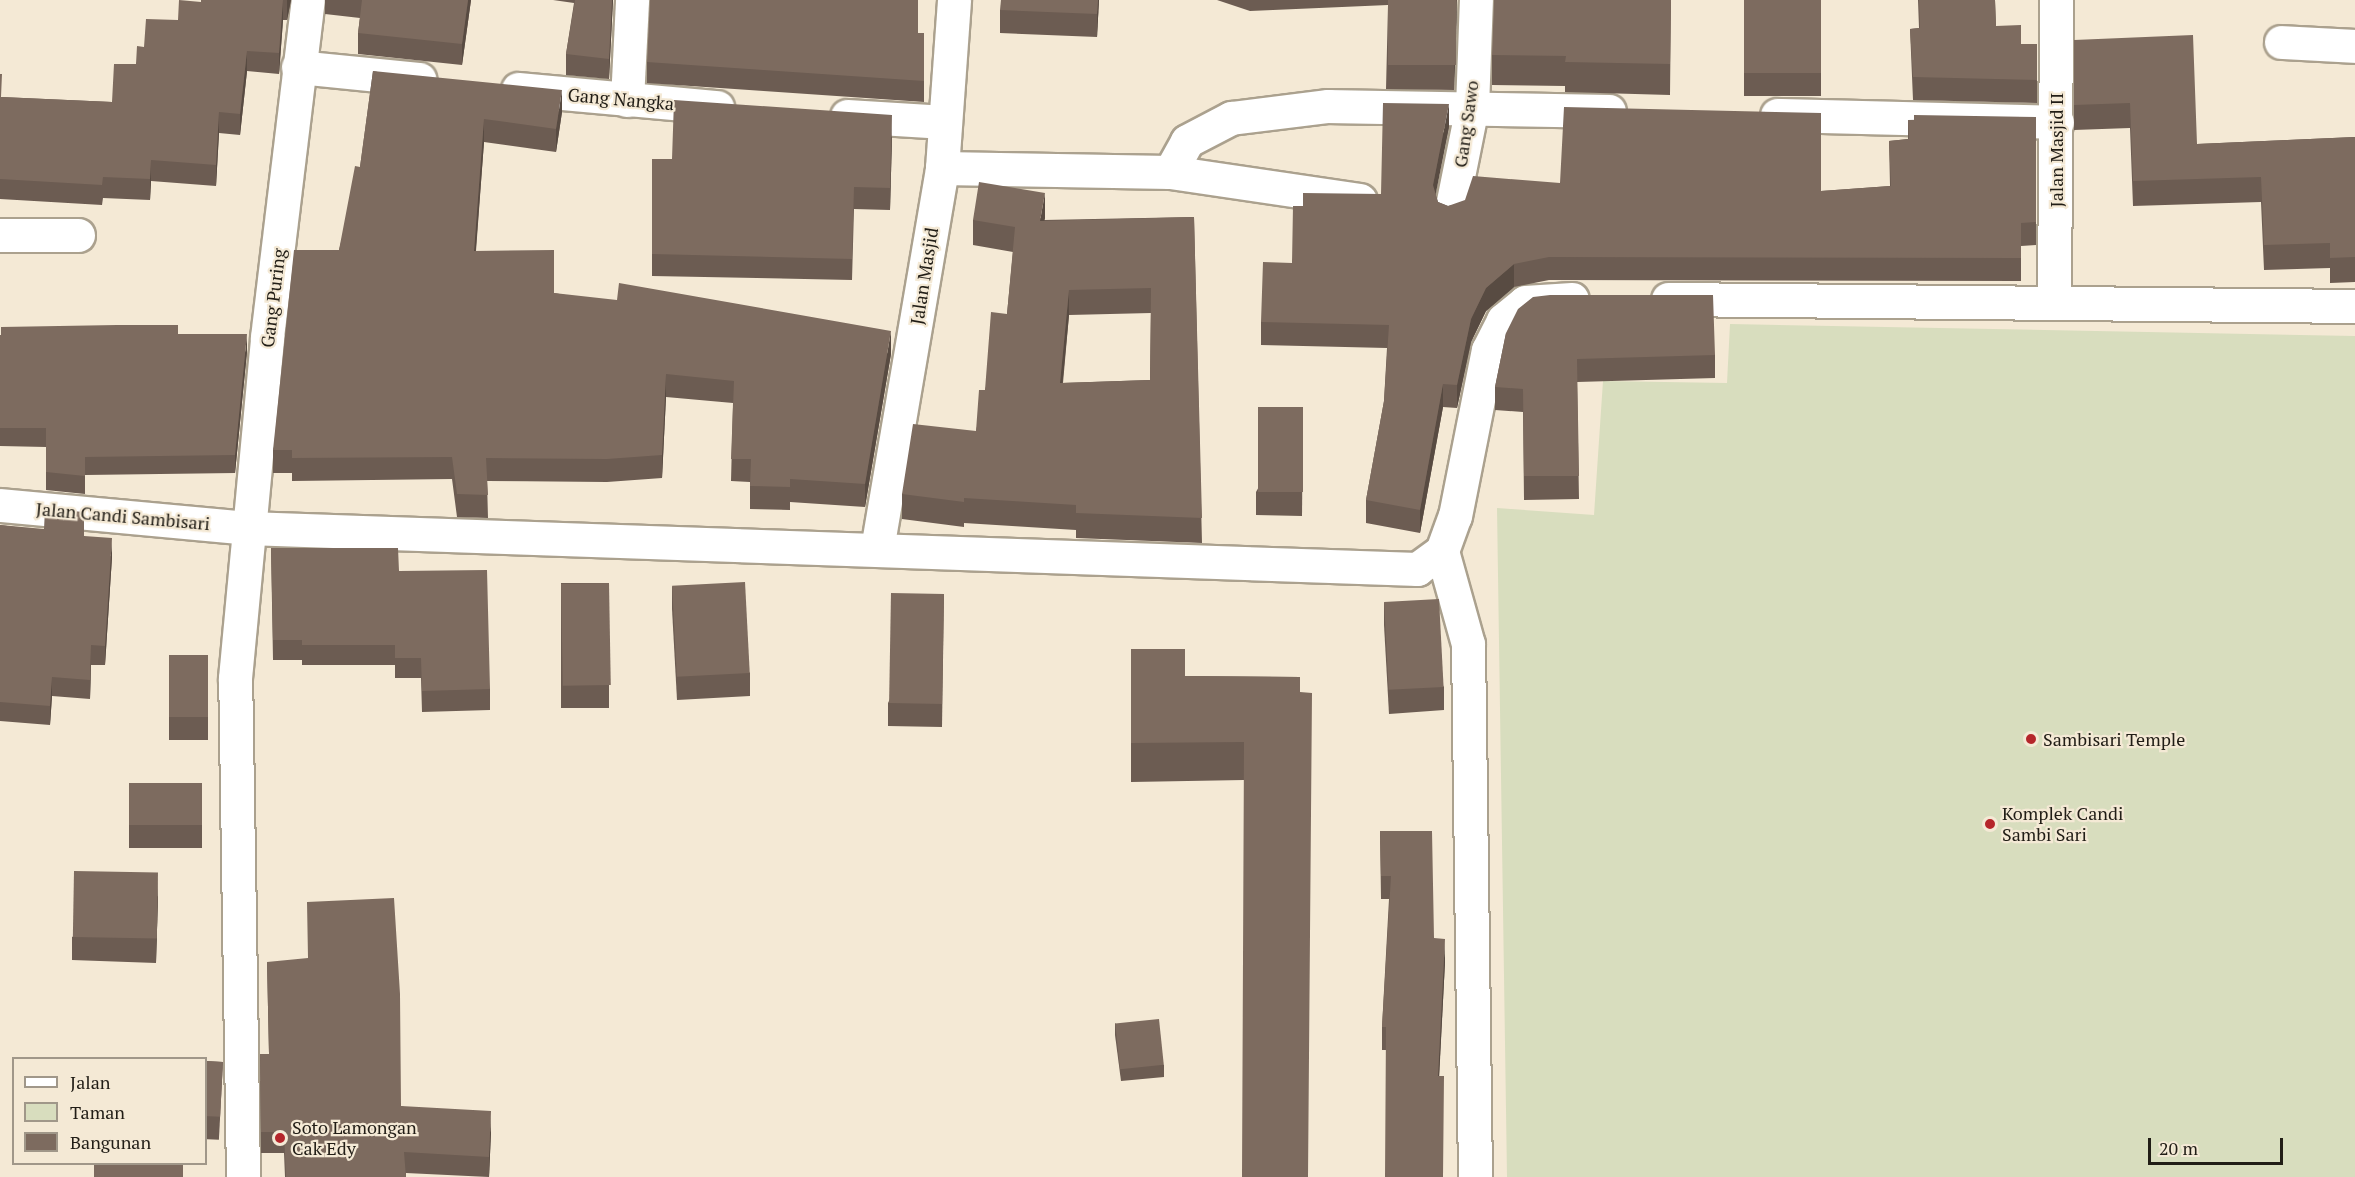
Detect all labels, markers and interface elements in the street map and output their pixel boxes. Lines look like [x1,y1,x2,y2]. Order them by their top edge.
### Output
street label: Gang Sawo [1449,79,1483,169]
street label: Gang Nangka [567,84,675,114]
street label: Jalan Masjid II [2045,93,2067,207]
street label: Jalan Masjid [906,226,942,326]
street label: Gang Puring [256,247,290,349]
street label: Jalan Candi Sambisari [35,498,211,534]
place label: Sambisari Temple [2043,728,2185,750]
marker: Sambisari Temple [2024,732,2038,746]
place label: Komplek Candi Sambi Sari [2002,803,2123,846]
marker: Komplek Candi Sambi Sari [1983,817,1997,831]
legend [12,1057,207,1165]
text: Jalan [70,1070,110,1094]
text: Taman [70,1100,125,1124]
place label: Soto Lamongan Cak Edy [292,1117,417,1160]
scale bar [2151,1126,2286,1164]
text: Bangunan [70,1130,151,1154]
marker: Soto Lamongan Cak Edy [273,1131,287,1145]
text: 20 m [2159,1136,2198,1160]

